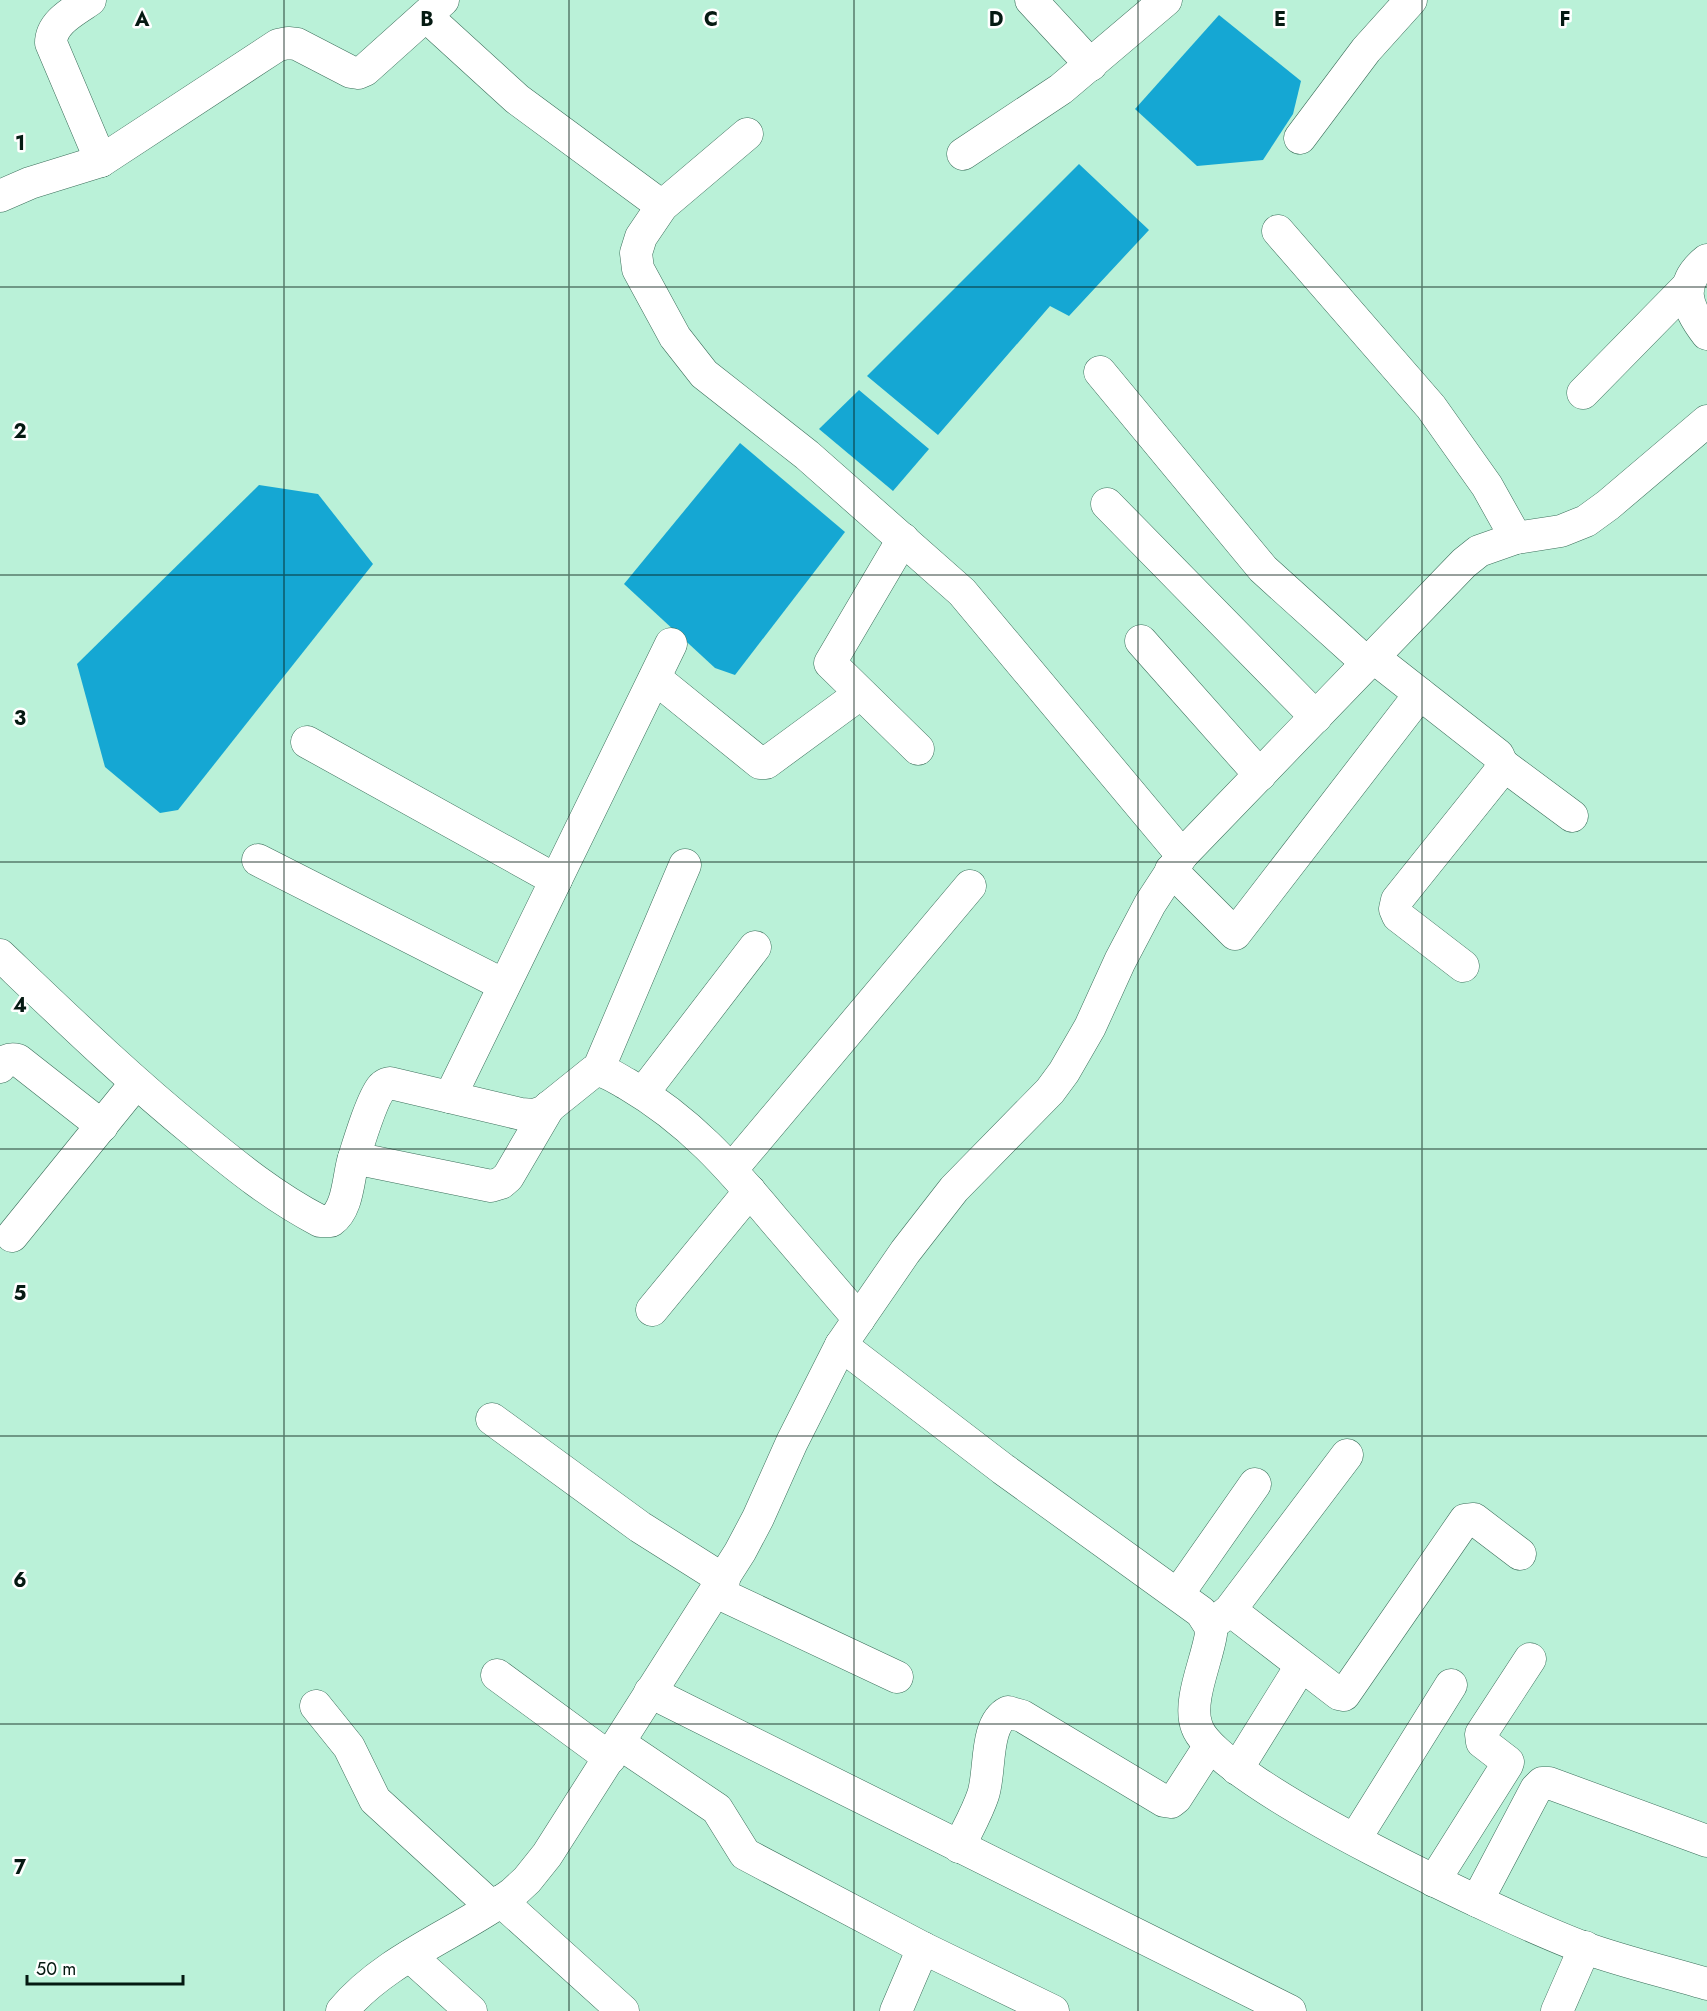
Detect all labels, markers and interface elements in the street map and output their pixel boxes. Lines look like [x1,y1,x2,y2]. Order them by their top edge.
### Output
text: A [134,5,150,34]
text: B [420,5,434,34]
text: C [704,5,718,34]
text: D [989,5,1003,34]
text: E [1274,5,1286,34]
text: F [1559,5,1571,34]
text: 1 [15,129,25,158]
text: 2 [13,417,27,446]
text: 3 [14,704,26,733]
text: 4 [13,991,27,1020]
text: 5 [14,1279,27,1308]
text: 6 [13,1566,27,1595]
text: 7 [14,1853,27,1882]
scale bar [27,1948,183,1986]
text: 50 m [36,1956,76,1982]

